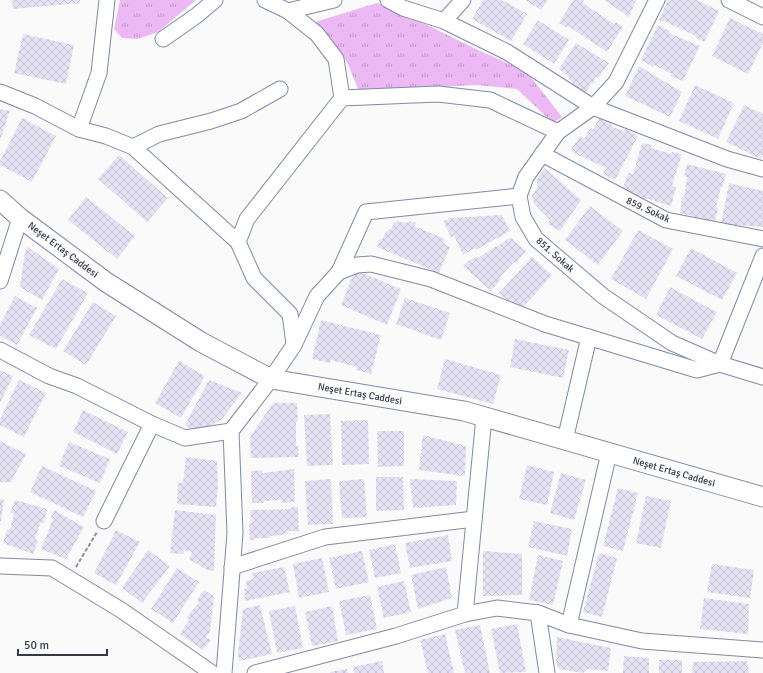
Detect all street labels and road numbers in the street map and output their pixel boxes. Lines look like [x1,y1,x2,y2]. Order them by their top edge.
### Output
street label: 859. Sokak [624,195,672,225]
street label: Neşet Ertaş Caddesi [25,220,101,280]
street label: 851. Sokak [534,235,576,275]
street label: Neşet Ertaş Caddesi [317,381,403,407]
street label: Neşet Ertaş Caddesi [631,454,717,490]

